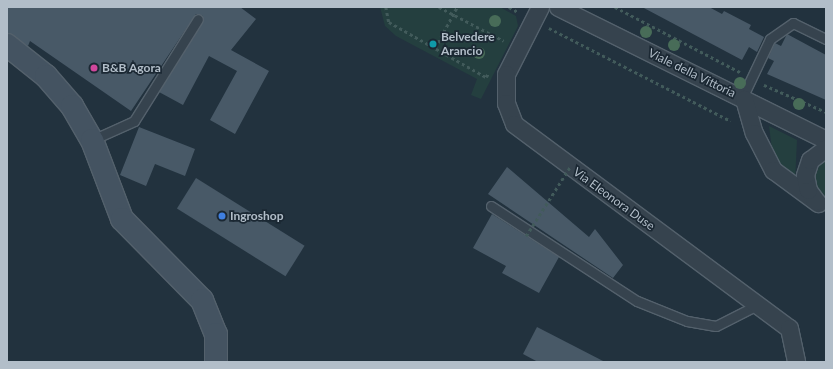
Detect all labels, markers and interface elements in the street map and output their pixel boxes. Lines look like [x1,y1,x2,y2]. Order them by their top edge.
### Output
place label: Belvedere Arancio [441,30,495,58]
marker: Belvedere Arancio [428,39,438,49]
street label: Viale della Vittoria [646,45,738,101]
place label: B&B Agora [102,61,161,75]
marker: B&B Agora [89,63,99,73]
street label: Via Eleonora Duse [571,165,657,233]
place label: Ingroshop [230,209,284,223]
marker: Ingroshop [217,211,227,221]

